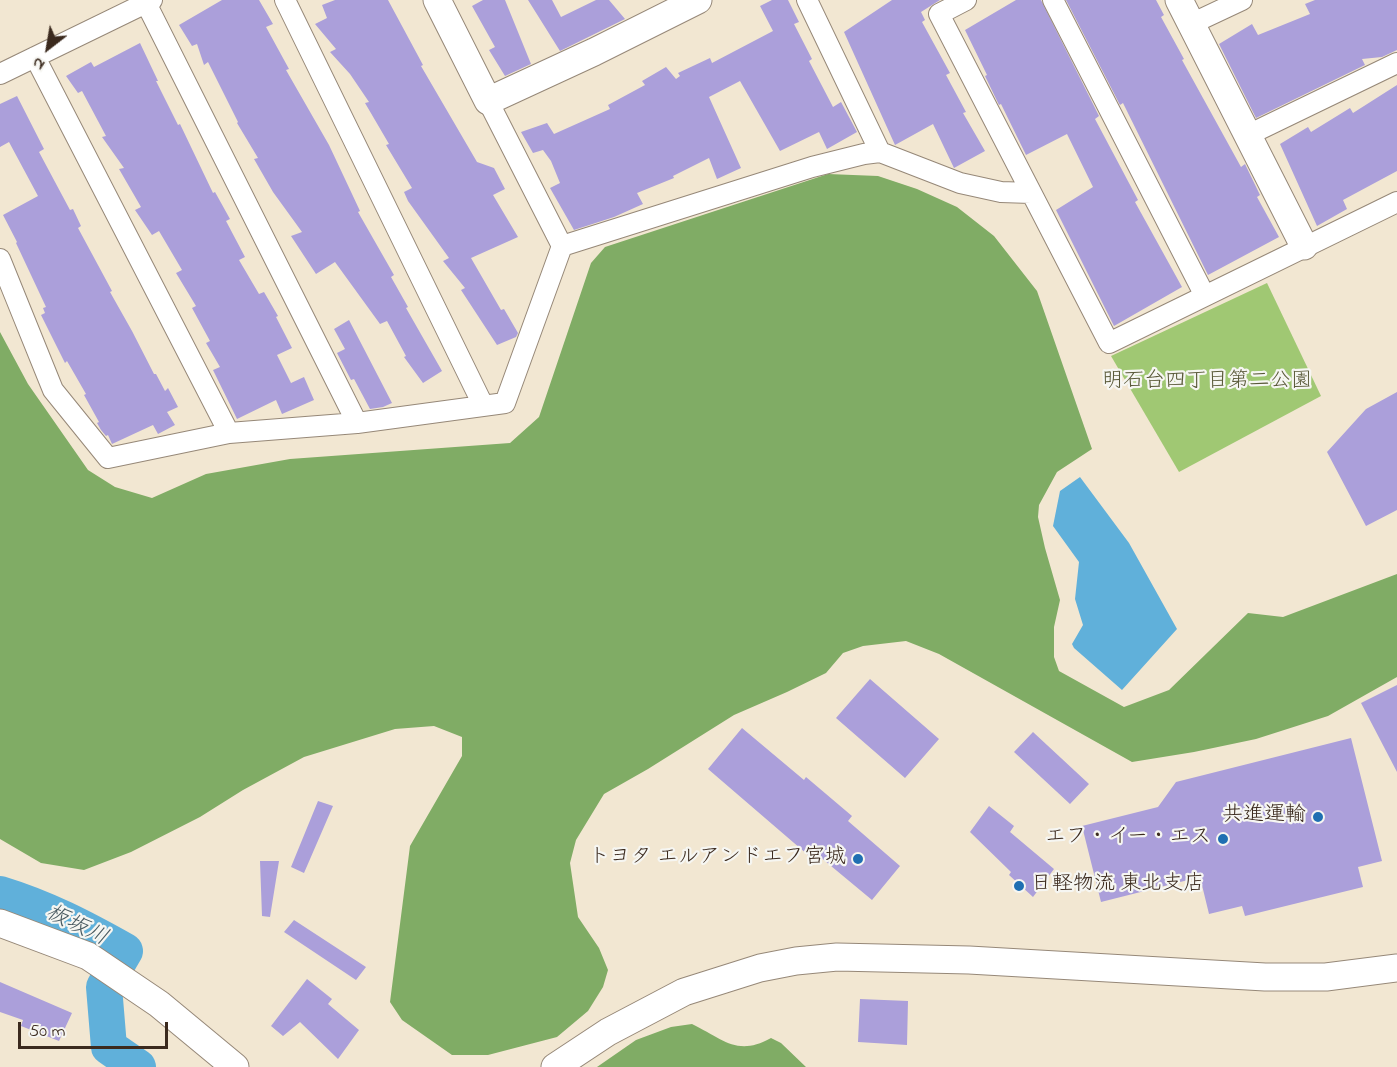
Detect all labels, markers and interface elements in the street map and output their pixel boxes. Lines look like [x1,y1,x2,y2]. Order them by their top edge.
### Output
north arrow [18,18,78,78]
text: N [28,50,50,76]
park label: 明石台四丁目第二公園 [1102,370,1312,396]
place label: 共進運輸 [1222,804,1306,830]
marker: 共進運輸 [1311,810,1325,824]
place label: エフ・イー・エス [1045,826,1211,852]
marker: エフ・イー・エス [1216,832,1230,846]
place label: トヨタ エルアンドエフ宮城 [589,846,846,872]
marker: トヨタ エルアンドエフ宮城 [851,852,865,866]
place label: 日軽物流 東北支店 [1031,873,1204,899]
marker: 日軽物流 東北支店 [1012,879,1026,893]
water label: 板坂川 [41,901,111,953]
scale bar [21,1010,171,1048]
text: 50 m [29,1019,66,1045]

